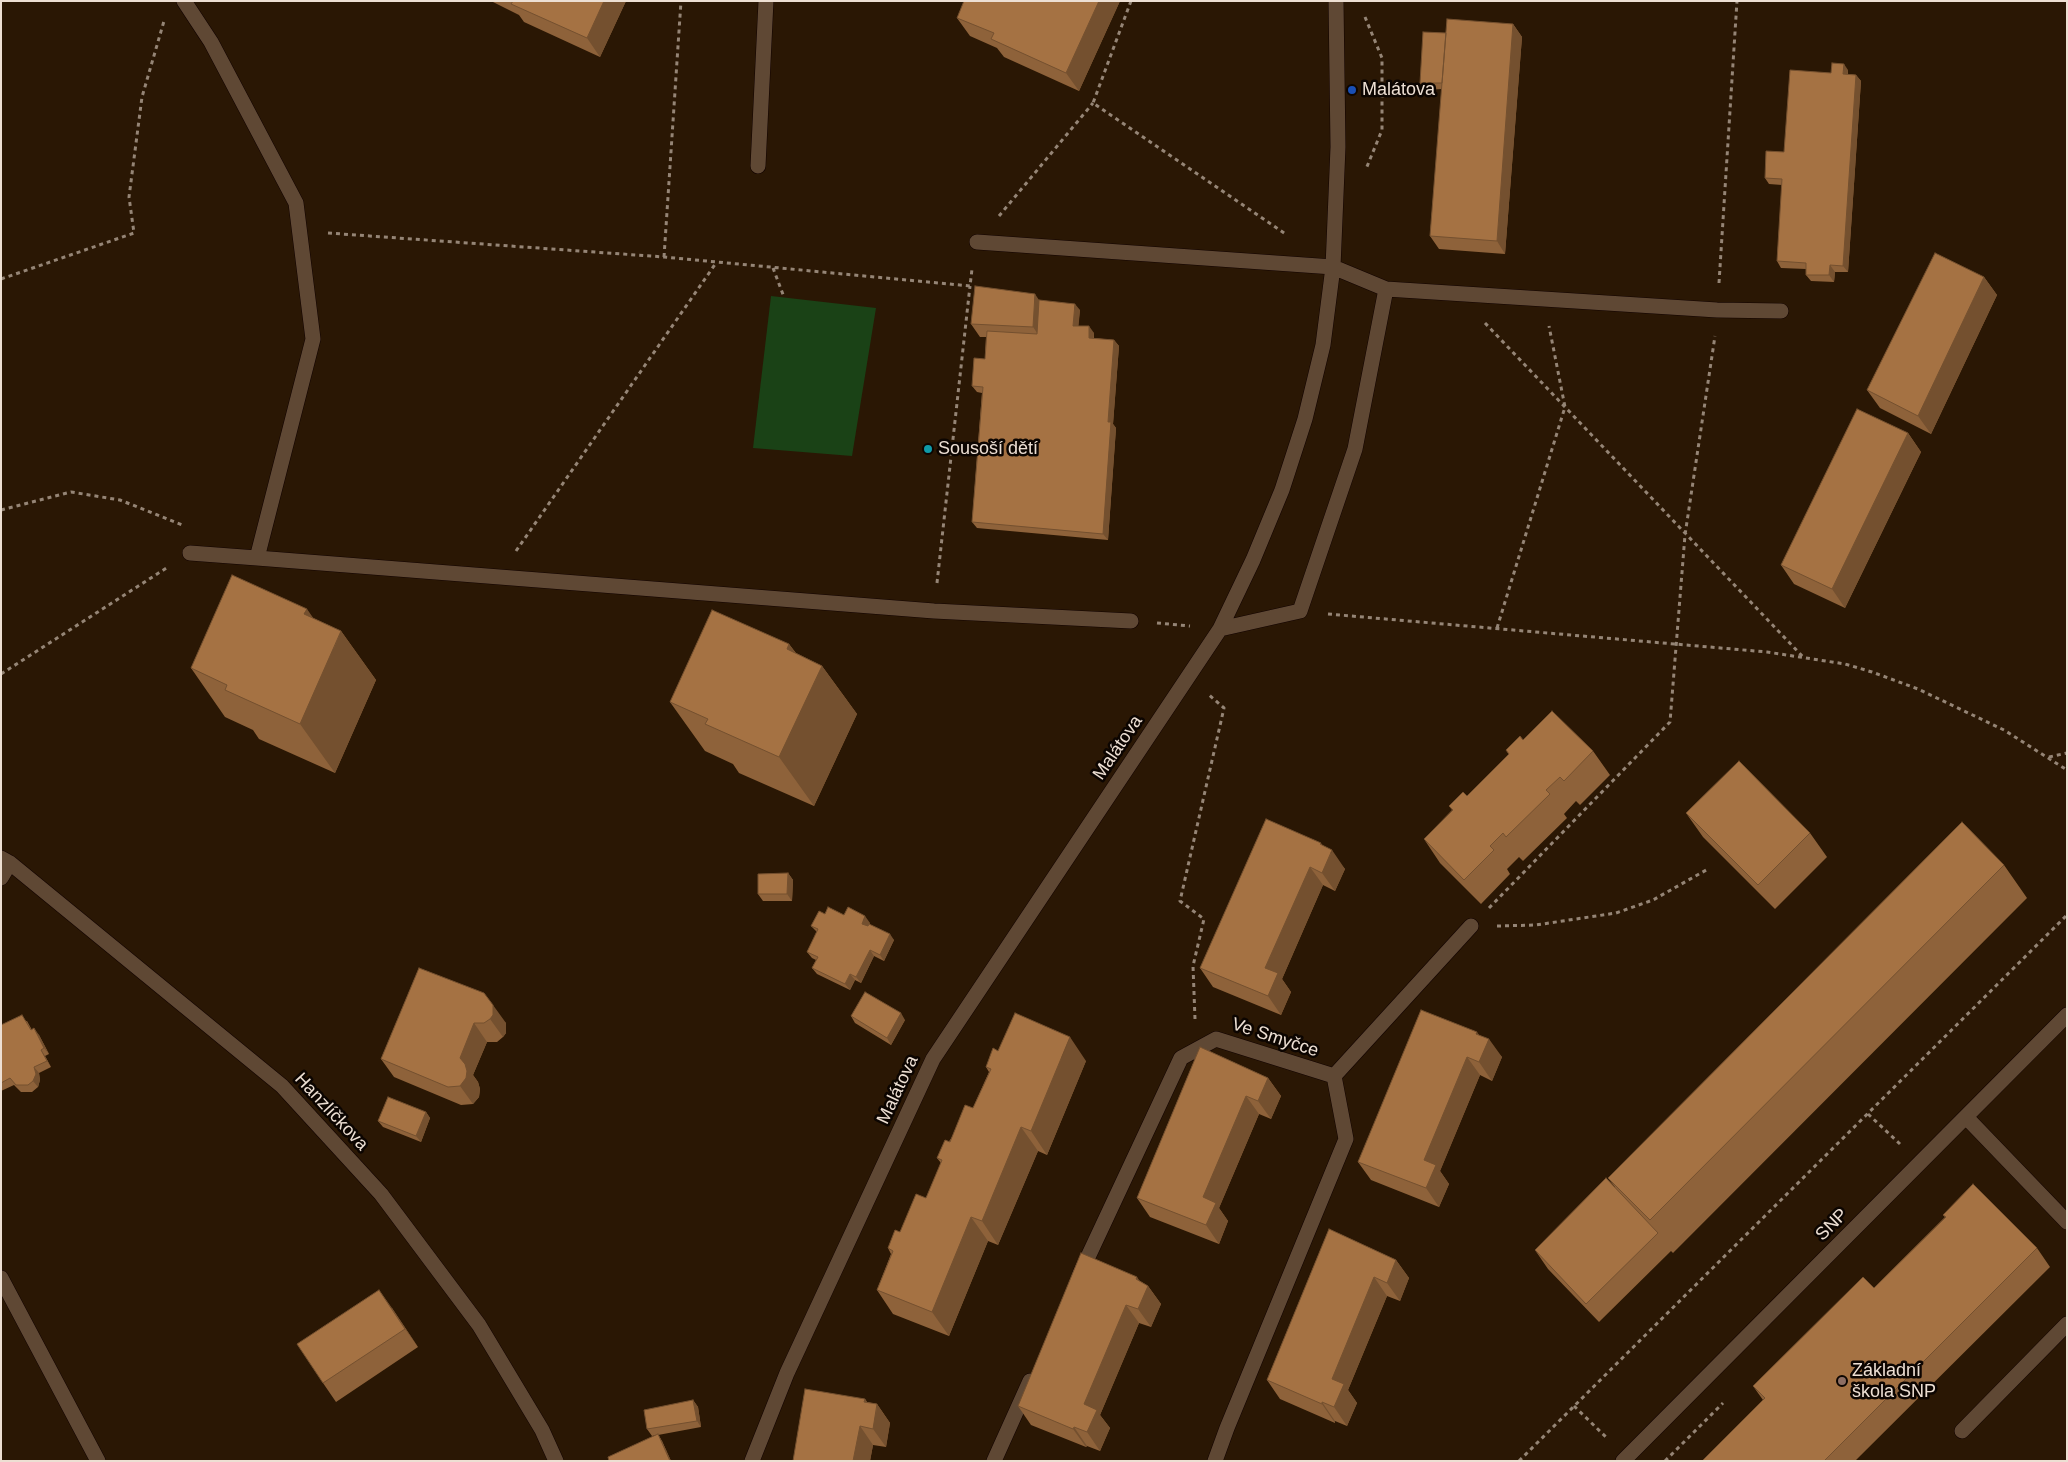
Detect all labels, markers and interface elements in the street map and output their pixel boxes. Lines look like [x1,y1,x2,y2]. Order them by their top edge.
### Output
place label: Malátova [1362,79,1435,101]
marker: Malátova [1346,84,1358,96]
place label: Sousoší dětí [938,438,1038,460]
marker: Sousoší dětí [922,443,934,455]
street label: Malátova [1089,712,1147,784]
street label: Ve Smyčce [1229,1014,1321,1062]
street label: Malátova [873,1052,923,1128]
street label: Hanzlíčkova [290,1069,372,1155]
street label: SNP [1811,1204,1853,1246]
place label: Základní škola SNP [1852,1360,1936,1402]
marker: Základní škola SNP [1836,1375,1848,1387]

